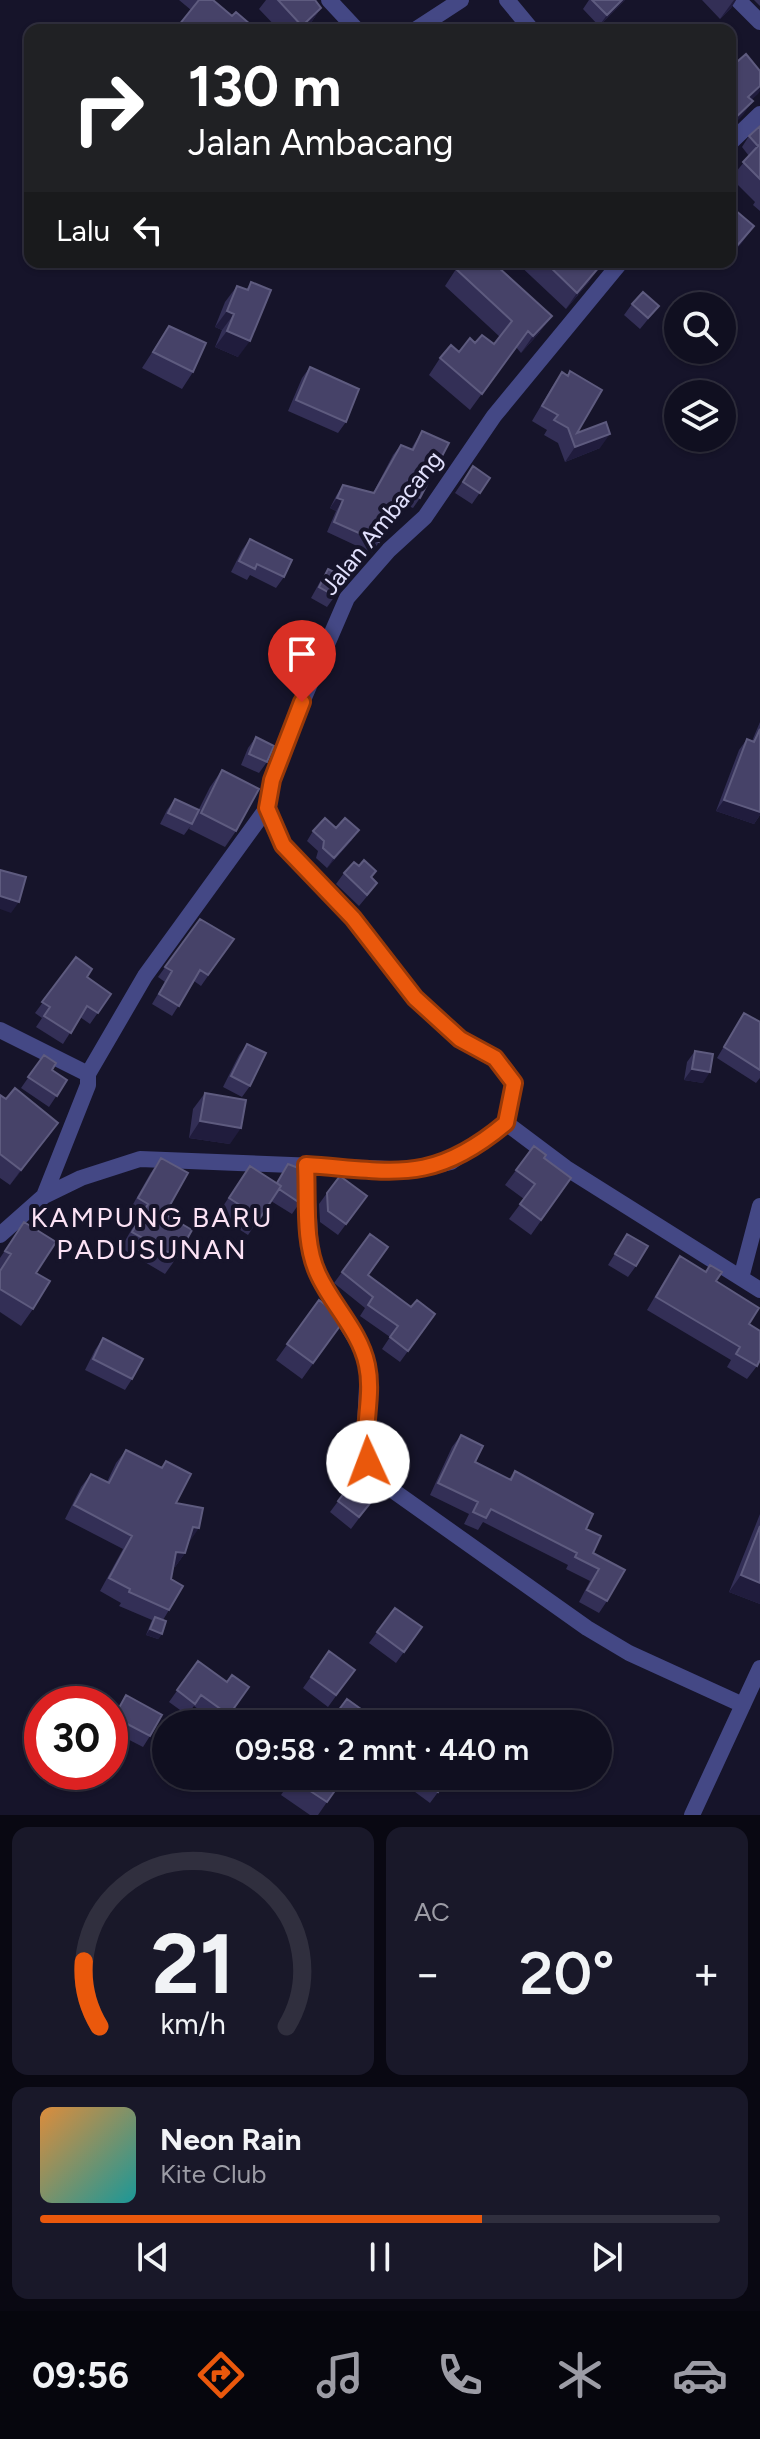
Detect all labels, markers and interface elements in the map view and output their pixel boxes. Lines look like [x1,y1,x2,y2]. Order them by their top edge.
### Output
text: 130 m [188,53,341,120]
icon: right [56,56,160,160]
text: Jalan Ambacang [188,121,454,164]
icon: left [126,208,170,252]
text: Lalu [56,212,110,249]
map controls [664,292,736,452]
button: search [664,292,736,364]
button: layers [664,380,736,452]
street label: Jalan Ambacang [315,445,449,601]
pin [268,620,336,702]
icon: arrive [280,632,324,676]
district label: KAMPUNG BARU PADUSUNAN [31,1200,274,1266]
position arrow [326,1420,410,1504]
speed limit sign: 30 [24,1686,128,1790]
text: 09:58 · 2 mnt · 440 m [235,1731,529,1768]
text: AC [414,1896,450,1928]
text: 21 [151,1914,235,2014]
text: 20° [519,1937,615,2009]
text: − [414,1947,441,2000]
text: + [693,1947,720,2000]
text: km/h [160,2007,226,2041]
text: Neon Rain [160,2121,302,2158]
text: Kite Club [160,2158,266,2190]
icon: previous [131,2235,175,2279]
icon: pause [358,2235,402,2279]
icon: next [585,2235,629,2279]
icon: directions [193,2347,249,2403]
icon: music [312,2347,368,2403]
icon: phone [432,2347,488,2403]
icon: climate [552,2347,608,2403]
icon: car [672,2347,728,2403]
text: 09:56 [32,2354,129,2397]

